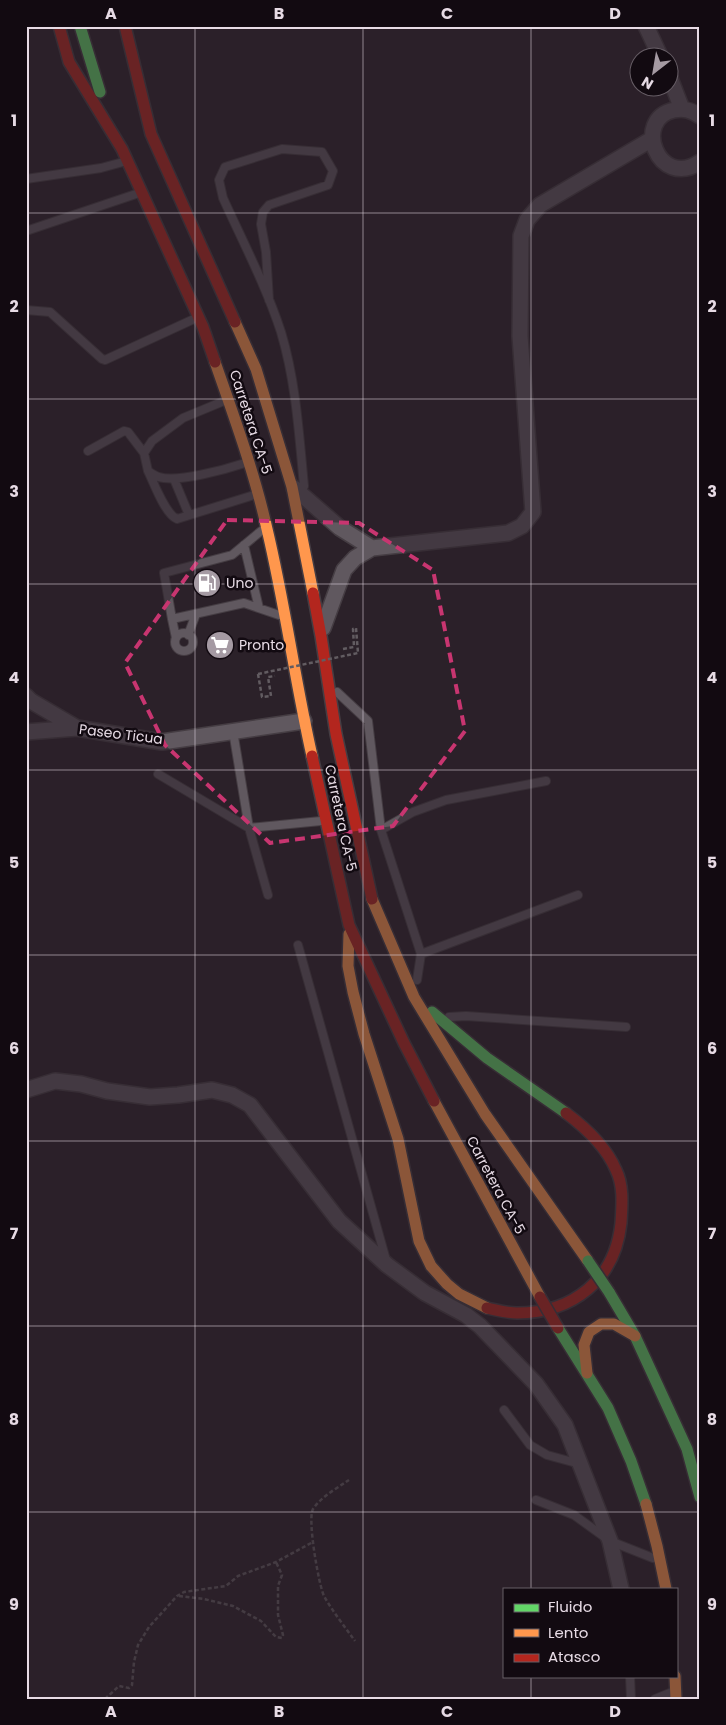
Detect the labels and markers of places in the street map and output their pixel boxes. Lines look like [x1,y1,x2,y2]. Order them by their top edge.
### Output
fuel station icon: Uno [192,568,222,598]
place label: Uno [226,573,253,593]
supermarket icon: Pronto [205,630,235,660]
place label: Pronto [239,635,284,655]

